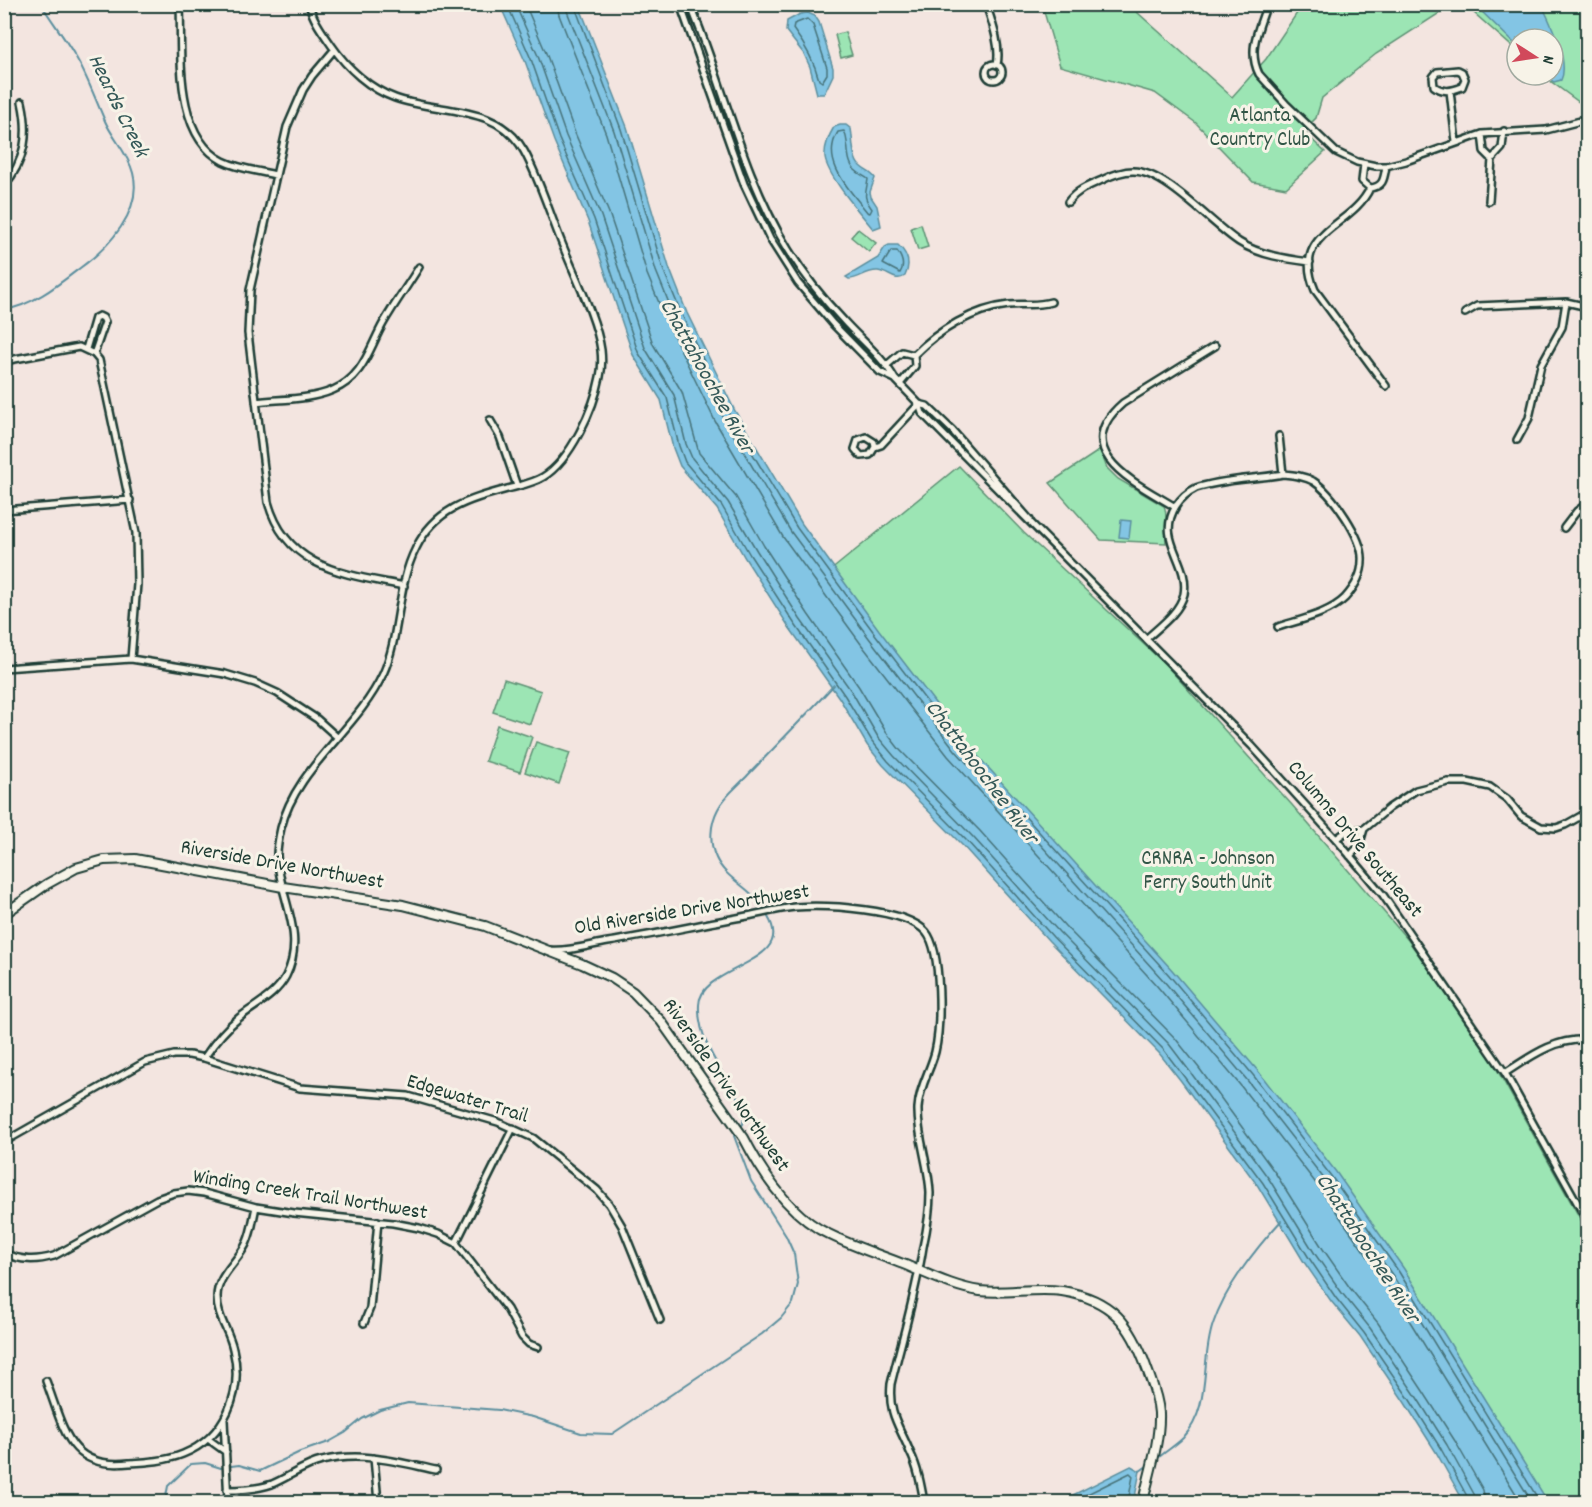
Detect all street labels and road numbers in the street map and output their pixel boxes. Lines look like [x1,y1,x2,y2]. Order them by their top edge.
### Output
street label: Columns Drive Southeast [1279,755,1429,925]
street label: Riverside Drive Northwest [178,833,386,899]
street label: Old Riverside Drive Northwest [572,878,812,944]
street label: Riverside Drive Northwest [654,993,796,1179]
street label: Edgewater Trail [403,1067,531,1133]
street label: Winding Creek Trail Northwest [191,1163,430,1229]

